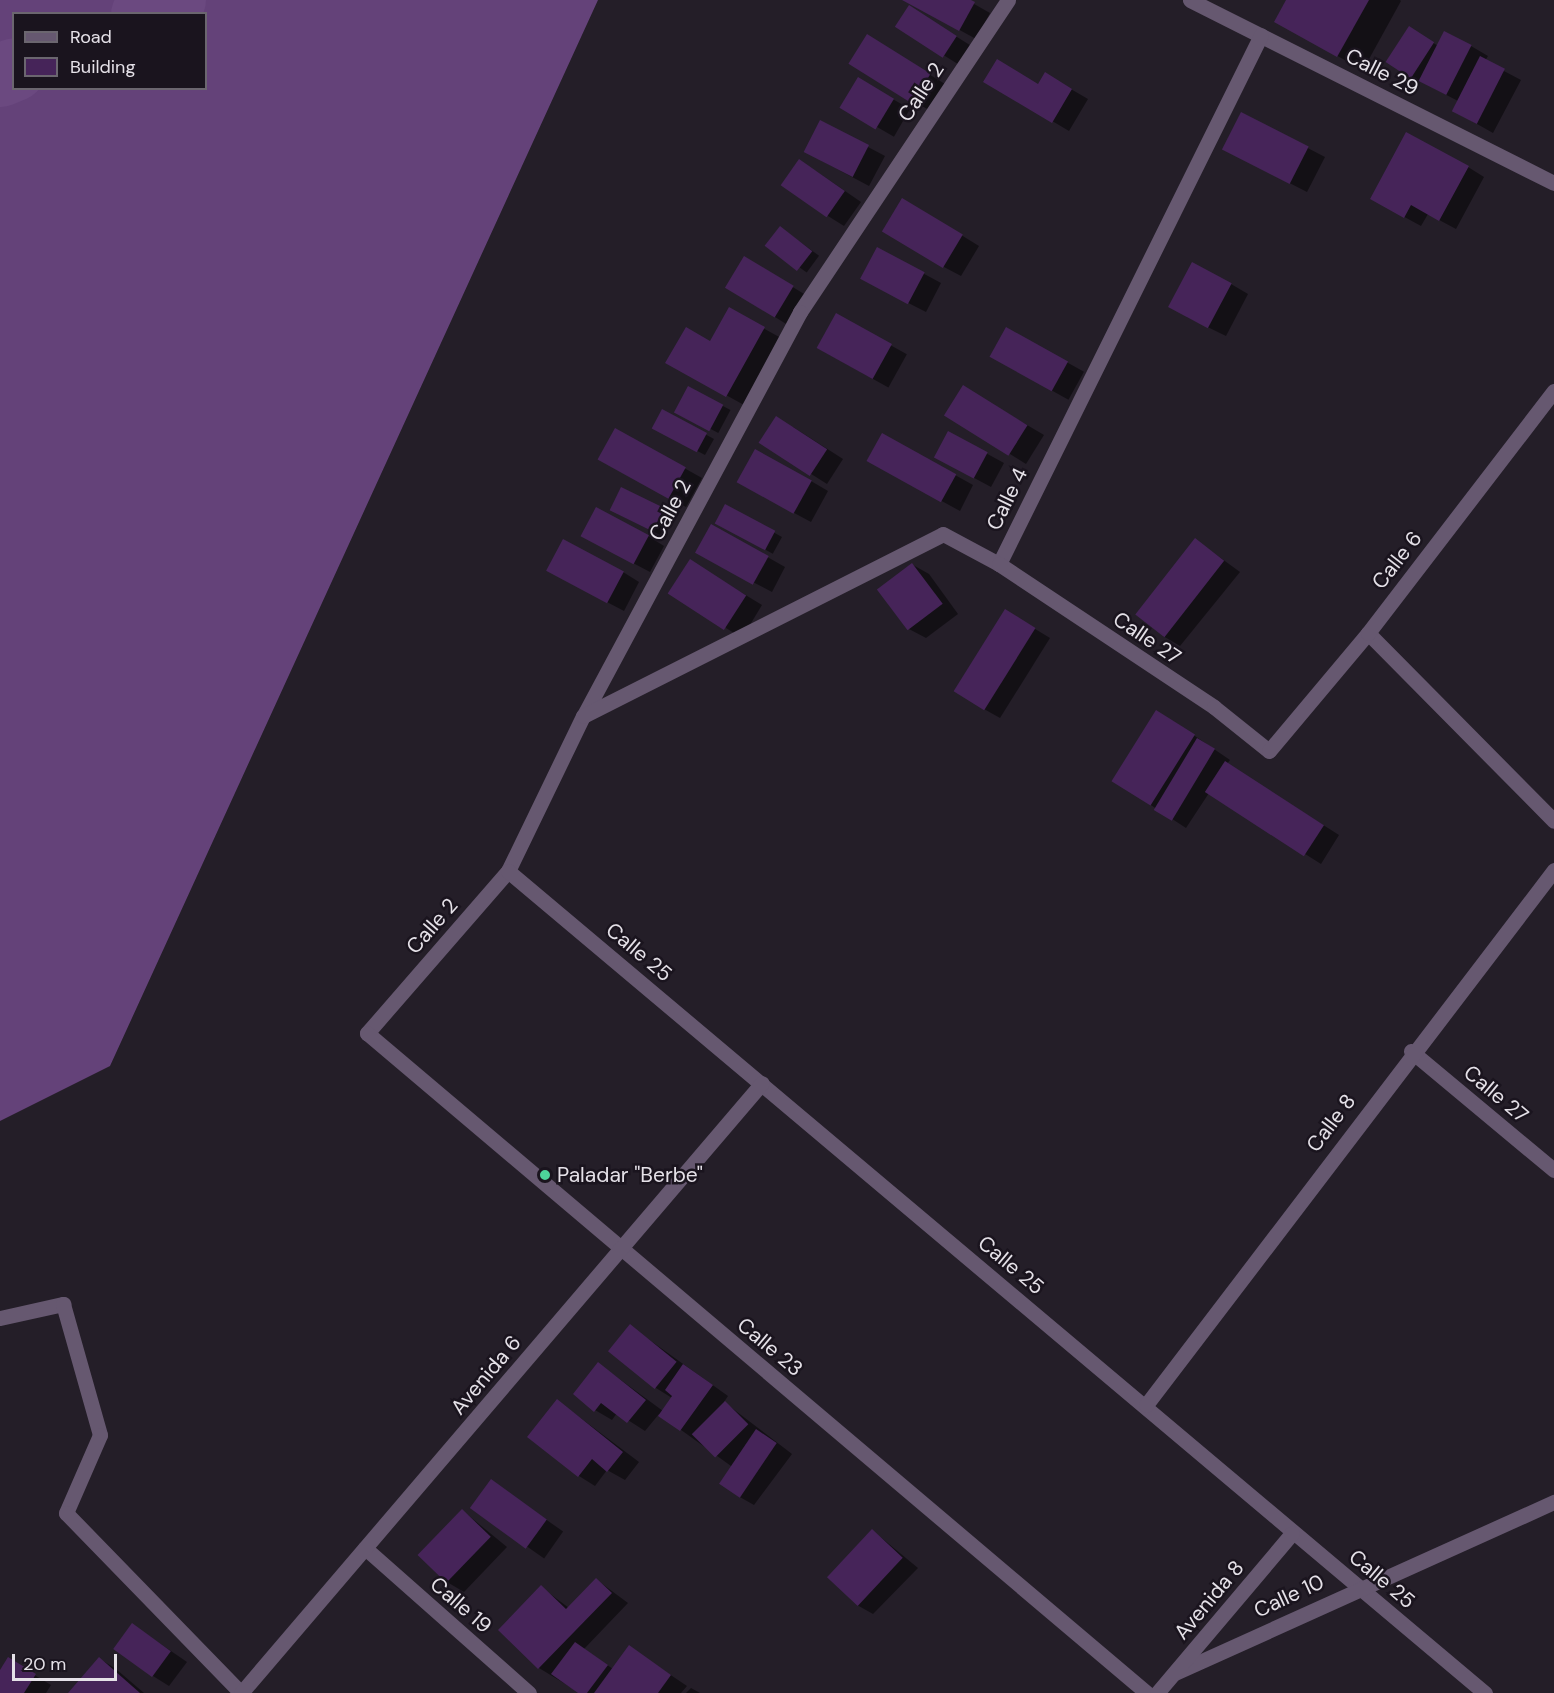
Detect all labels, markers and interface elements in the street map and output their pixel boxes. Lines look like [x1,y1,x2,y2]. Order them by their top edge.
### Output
legend [12,12,207,90]
text: Road [70,25,112,49]
street label: Calle 29 [1341,43,1423,101]
text: Building [70,55,135,79]
street label: Calle 2 [893,58,949,126]
street label: Calle 4 [981,464,1033,534]
street label: Calle 2 [644,475,696,545]
street label: Calle 6 [1367,526,1427,594]
street label: Calle 27 [1108,606,1186,670]
street label: Calle 2 [401,893,463,959]
street label: Calle 25 [601,917,677,987]
street label: Calle 27 [1459,1060,1533,1128]
street label: Calle 8 [1301,1089,1361,1157]
place label: Paladar "Berbe" [557,1162,703,1188]
marker: Paladar "Berbe" [538,1168,552,1182]
street label: Calle 25 [973,1230,1049,1300]
street label: Calle 23 [732,1312,808,1382]
street label: Avenida 6 [446,1330,526,1420]
street label: Calle 25 [1344,1544,1420,1614]
street label: Avenida 8 [1169,1555,1249,1645]
street label: Calle 10 [1250,1569,1328,1623]
street label: Calle 19 [425,1572,497,1638]
scale bar [15,1642,120,1680]
text: 20 m [23,1652,66,1676]

